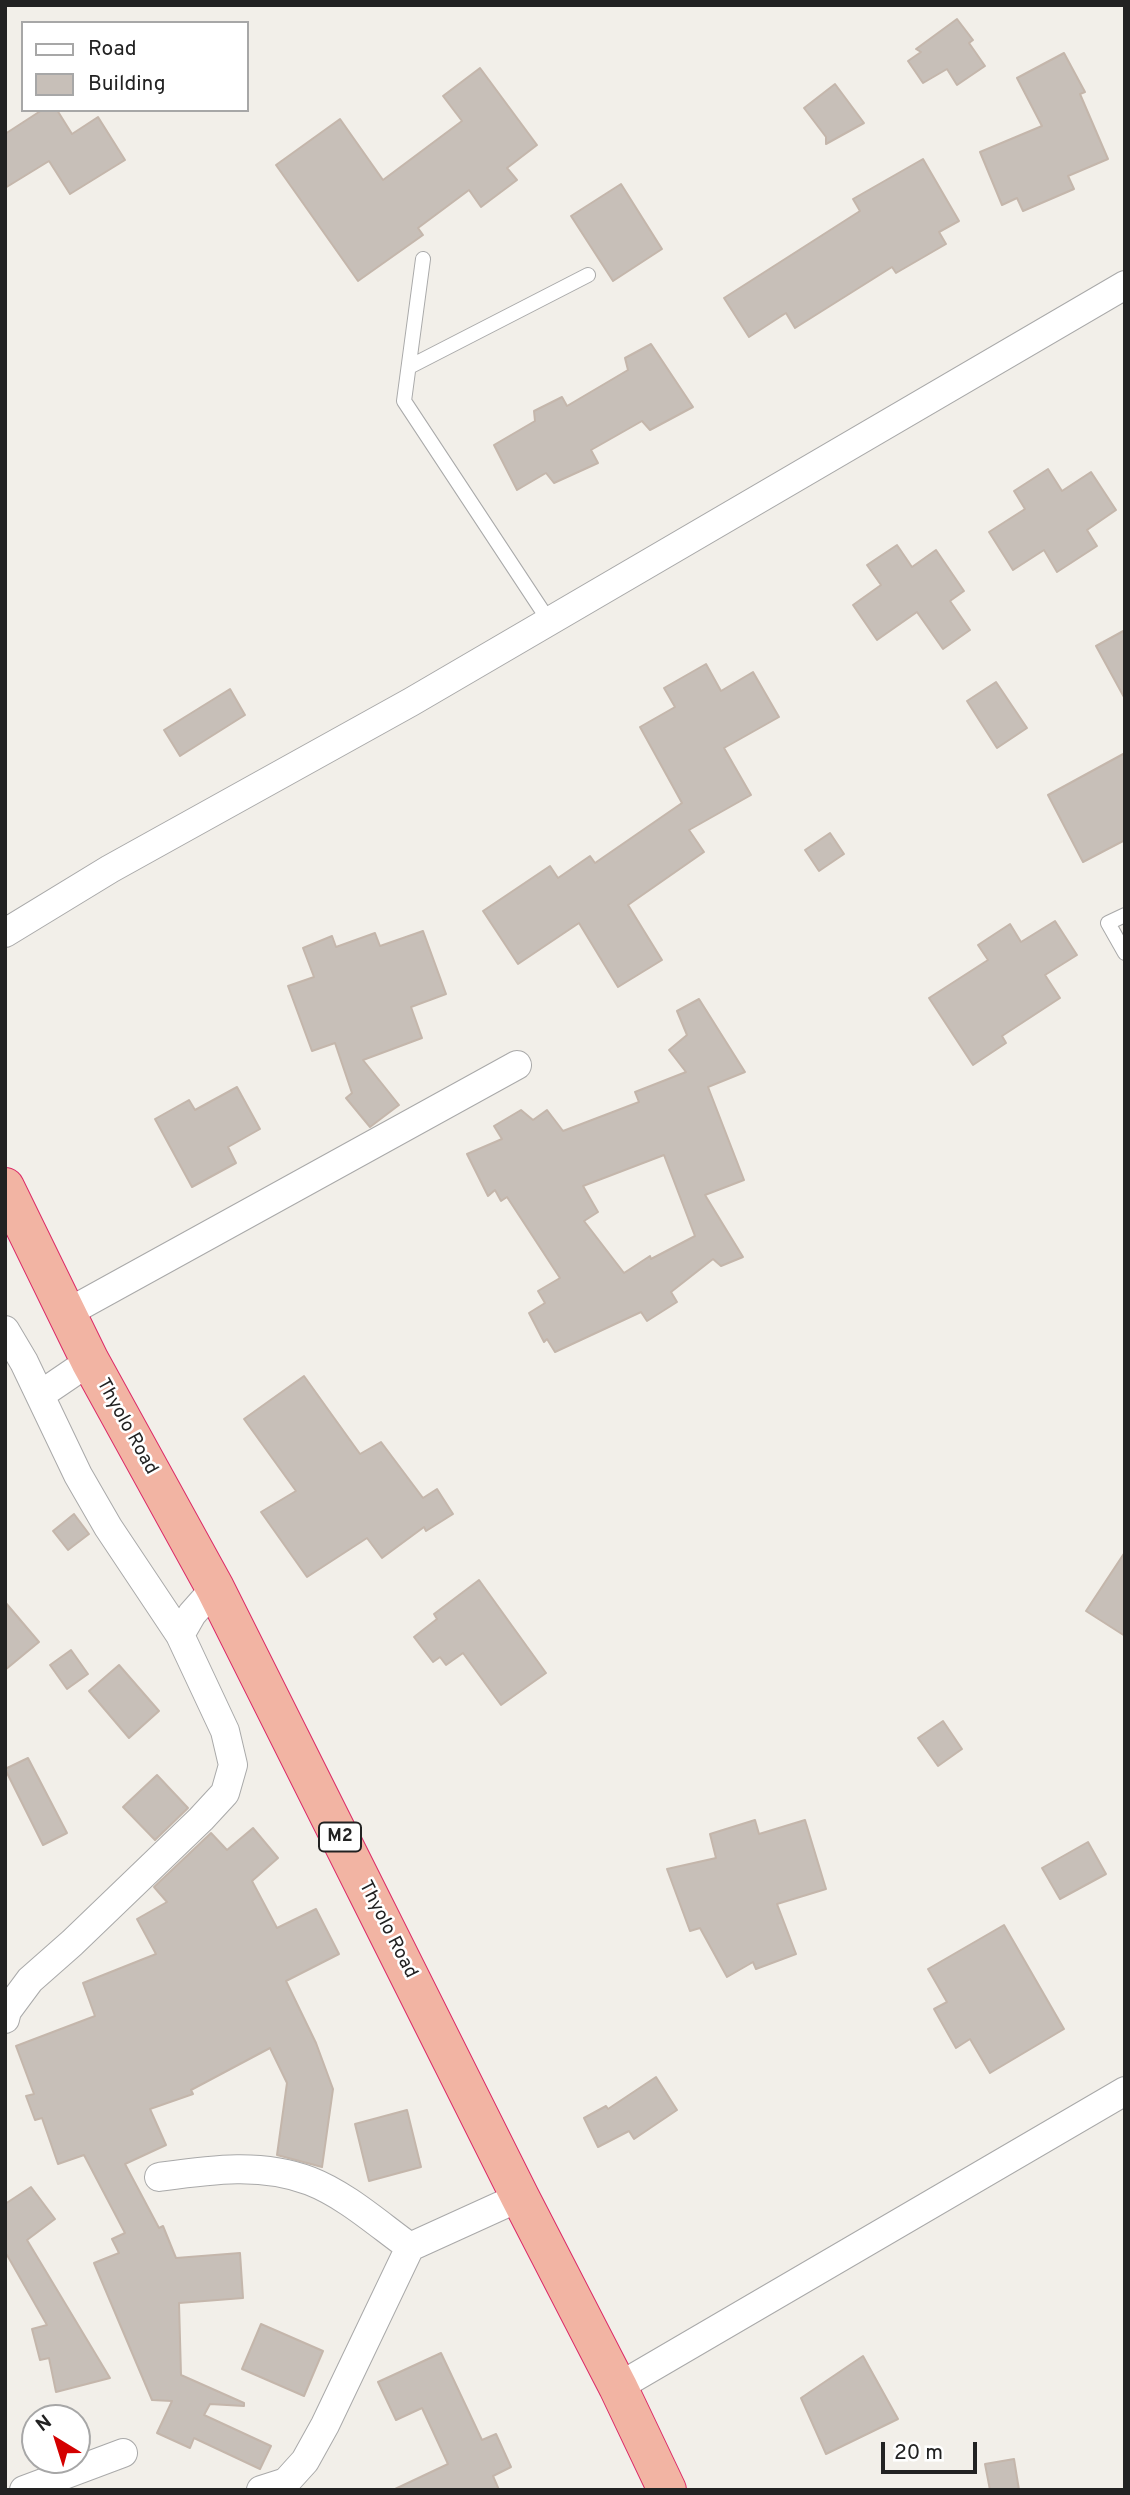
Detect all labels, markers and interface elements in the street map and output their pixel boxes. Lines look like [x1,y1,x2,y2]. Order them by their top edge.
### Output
legend [21,21,248,112]
text: Road [88,36,137,63]
text: Building [88,71,166,98]
street label: Thyolo Road [90,1375,162,1479]
road number: M2 [319,1823,361,1852]
street label: Thyolo Road [353,1877,421,1983]
north arrow [21,2404,91,2474]
text: N [32,2410,57,2438]
scale bar [885,2428,981,2472]
text: 20 m [894,2440,943,2467]

